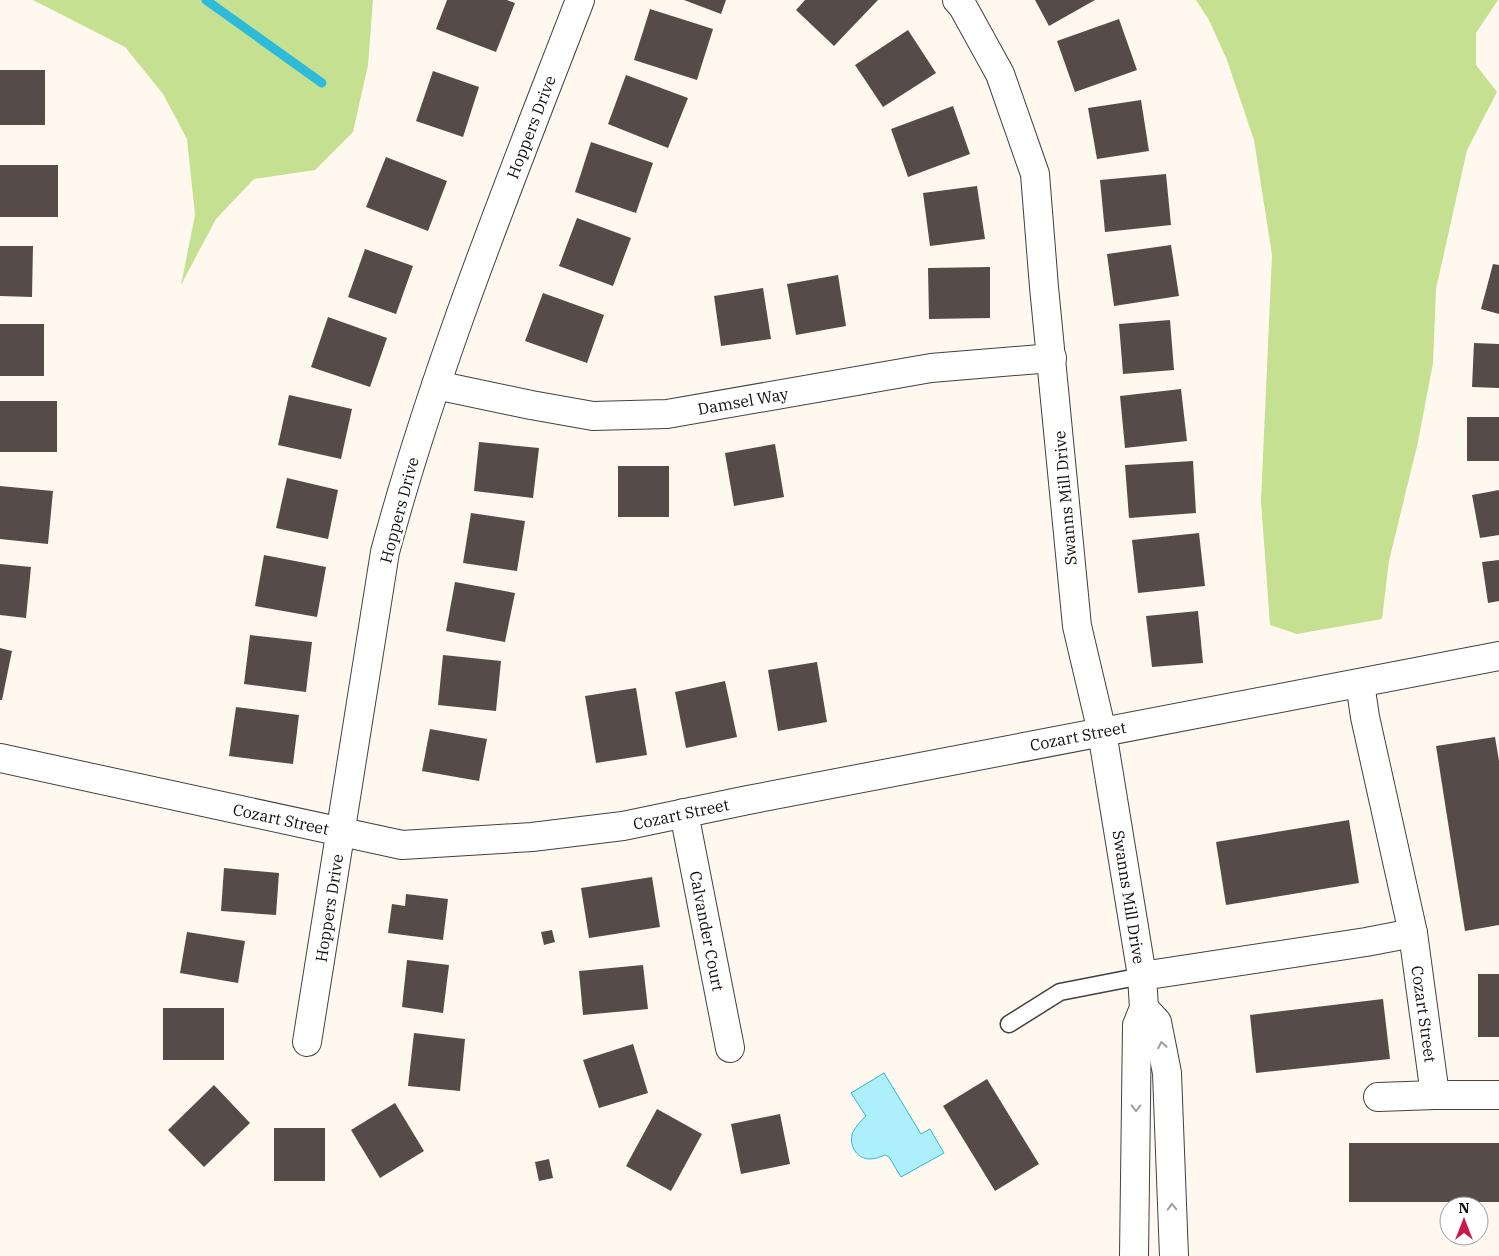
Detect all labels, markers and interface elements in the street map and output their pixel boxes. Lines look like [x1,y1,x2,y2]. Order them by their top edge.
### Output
street label: Hoppers Drive [502,73,560,181]
street label: Damsel Way [696,383,790,419]
street label: Swanns Mill Drive [1049,430,1081,566]
street label: Hoppers Drive [375,455,423,565]
street label: Cozart Street [1028,717,1128,755]
street label: Cozart Street [631,794,731,834]
street label: Cozart Street [231,799,331,839]
street label: Swanns Mill Drive [1109,829,1149,965]
street label: Hoppers Drive [311,853,347,963]
street label: Calvander Court [686,869,729,993]
street label: Cozart Street [1407,964,1441,1064]
one-way arrow [1157,1041,1167,1050]
one-way arrow [1130,1104,1141,1112]
north arrow [1439,1196,1489,1246]
text: N [1458,1199,1470,1217]
one-way arrow [1166,1203,1177,1211]

